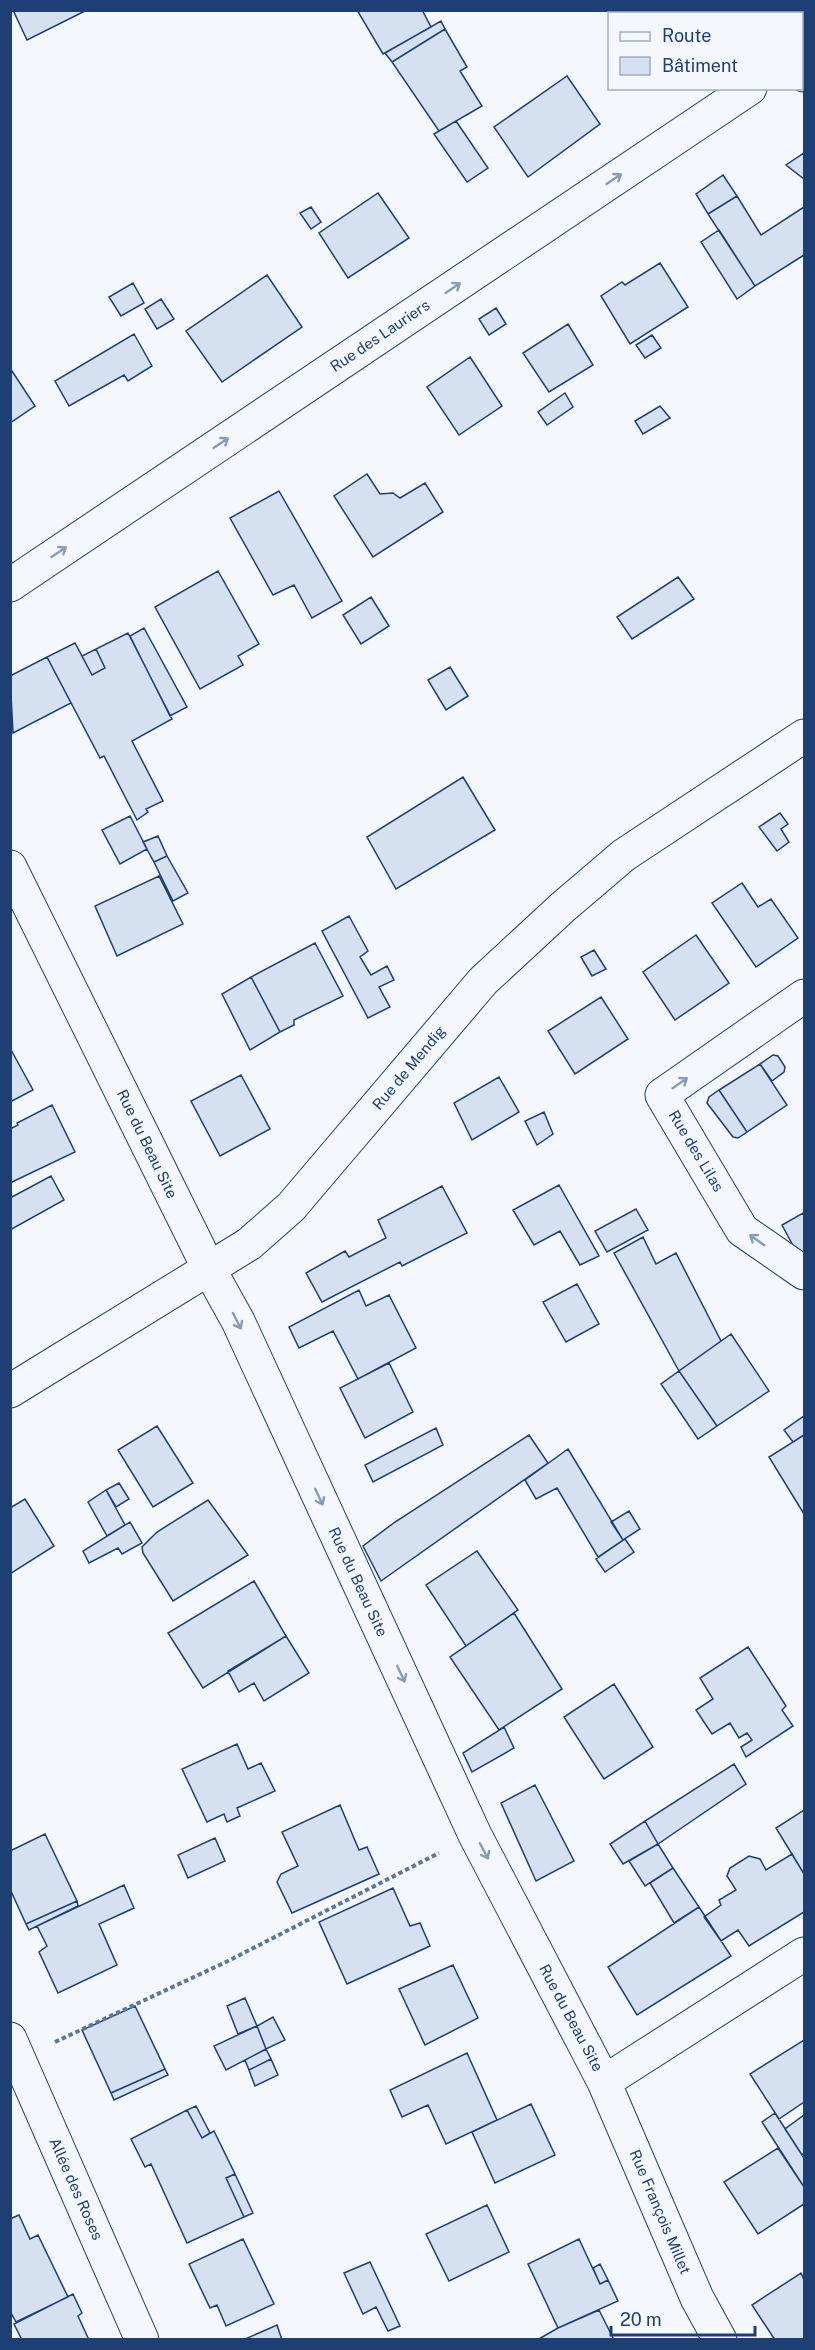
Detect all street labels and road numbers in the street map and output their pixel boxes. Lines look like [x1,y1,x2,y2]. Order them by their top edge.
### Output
street label: Rue des Lauriers [327,296,433,375]
street label: Rue de Mendig [369,1022,449,1113]
street label: Rue du Beau Site [114,1087,181,1201]
street label: Rue des Lilas [665,1107,727,1195]
street label: Rue du Beau Site [326,1524,391,1639]
street label: Rue du Beau Site [536,1961,607,2074]
street label: Allée des Roses [46,2135,107,2243]
street label: Rue François Millet [627,2147,694,2277]

